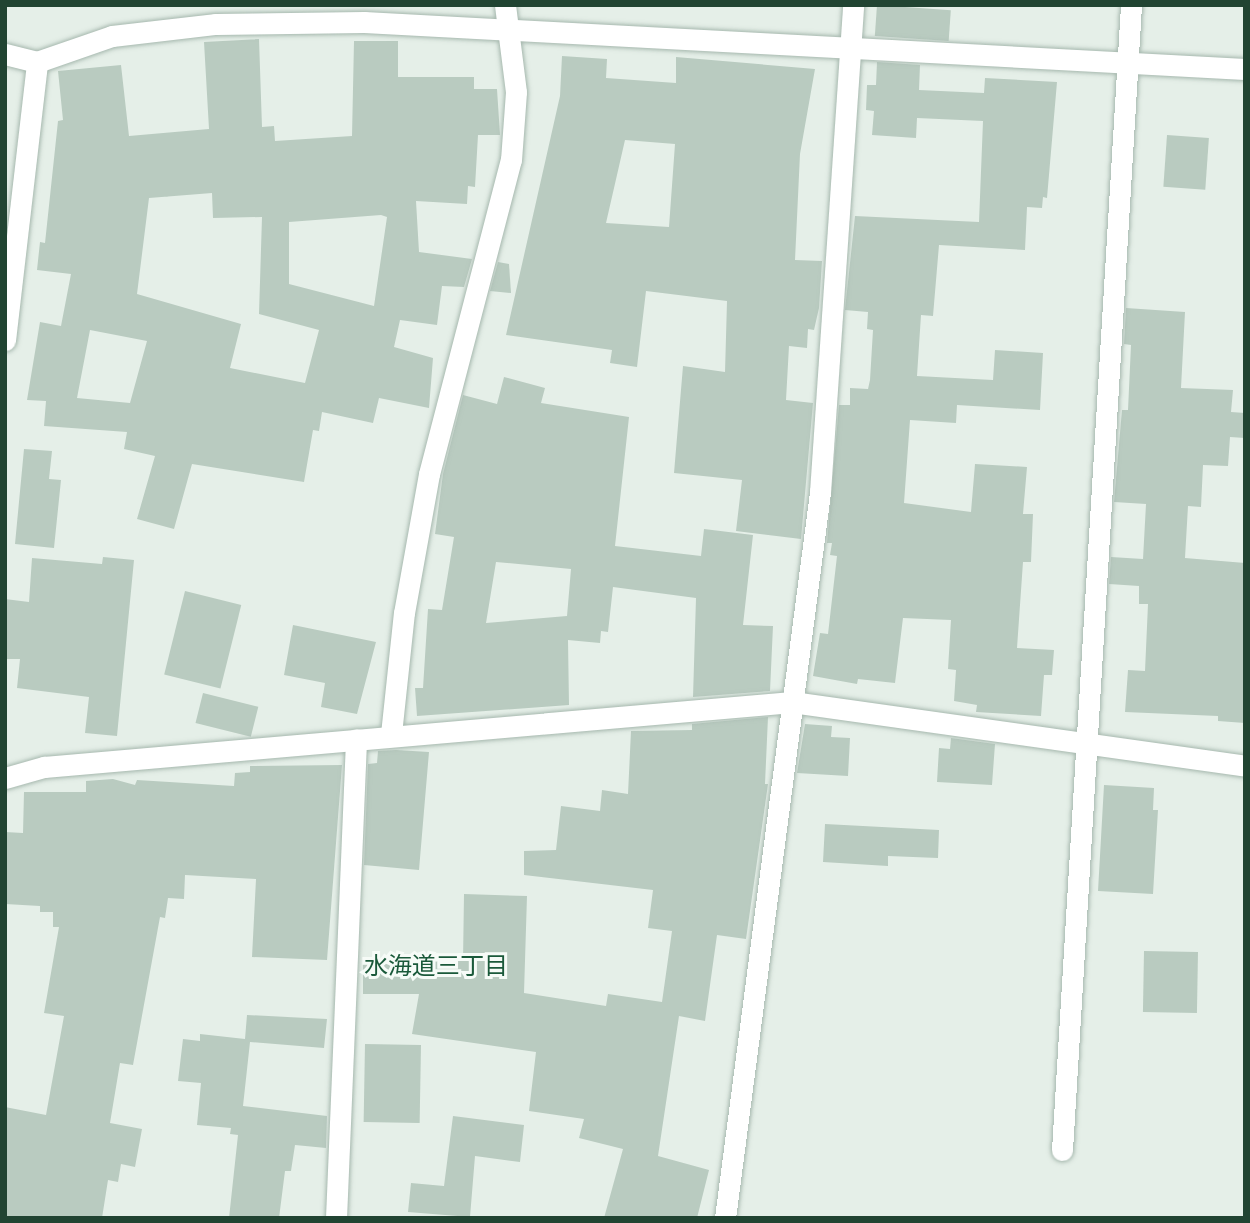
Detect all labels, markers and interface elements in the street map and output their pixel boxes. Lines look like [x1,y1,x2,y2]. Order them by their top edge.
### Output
district label: 水海道三丁目 [364,952,508,980]

